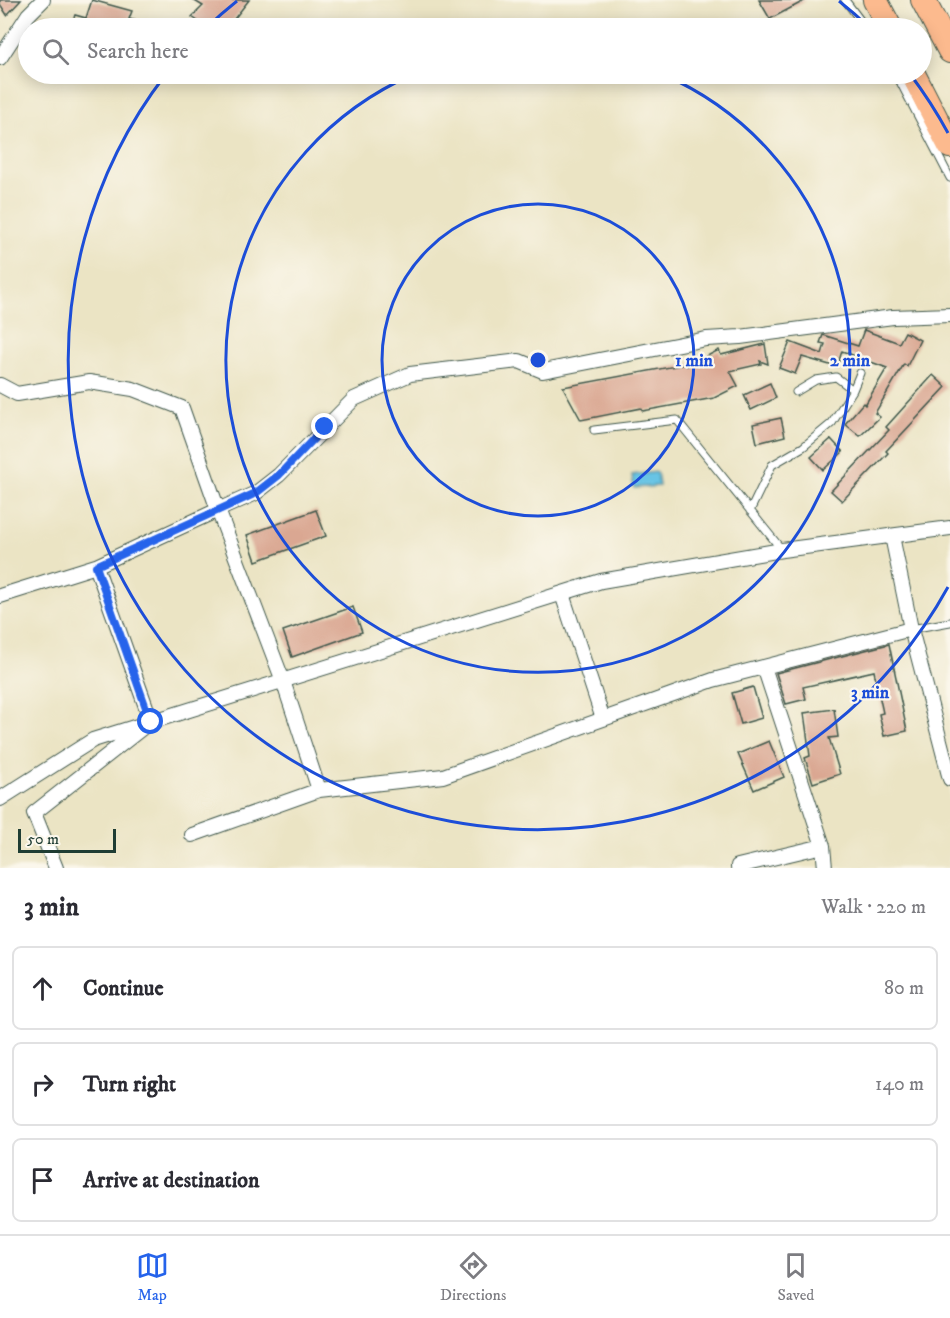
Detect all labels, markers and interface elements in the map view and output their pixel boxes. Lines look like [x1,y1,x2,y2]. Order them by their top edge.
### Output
search box [18,18,932,84]
icon: search [39,35,72,68]
text: Search here [87,38,189,65]
centre of rings [528,350,548,370]
text: 1 min [675,350,714,372]
text: 2 min [830,350,871,372]
route end [311,413,337,439]
text: 3 min [851,682,890,704]
route start [137,708,163,734]
scale bar [18,826,116,854]
text: 50 m [27,829,59,849]
text: 3 min [24,891,79,924]
text: Walk · 220 m [821,895,926,920]
icon: ahead [26,972,59,1005]
text: Continue [83,975,164,1002]
text: 80 m [884,976,924,1001]
icon: right [26,1068,59,1101]
text: Turn right [83,1071,176,1098]
text: 140 m [875,1072,924,1097]
icon: arrive [26,1164,59,1197]
text: Arrive at destination [83,1167,260,1194]
tab: Map [136,1249,169,1305]
tab: Directions [440,1249,506,1305]
tab: Saved [778,1249,814,1305]

